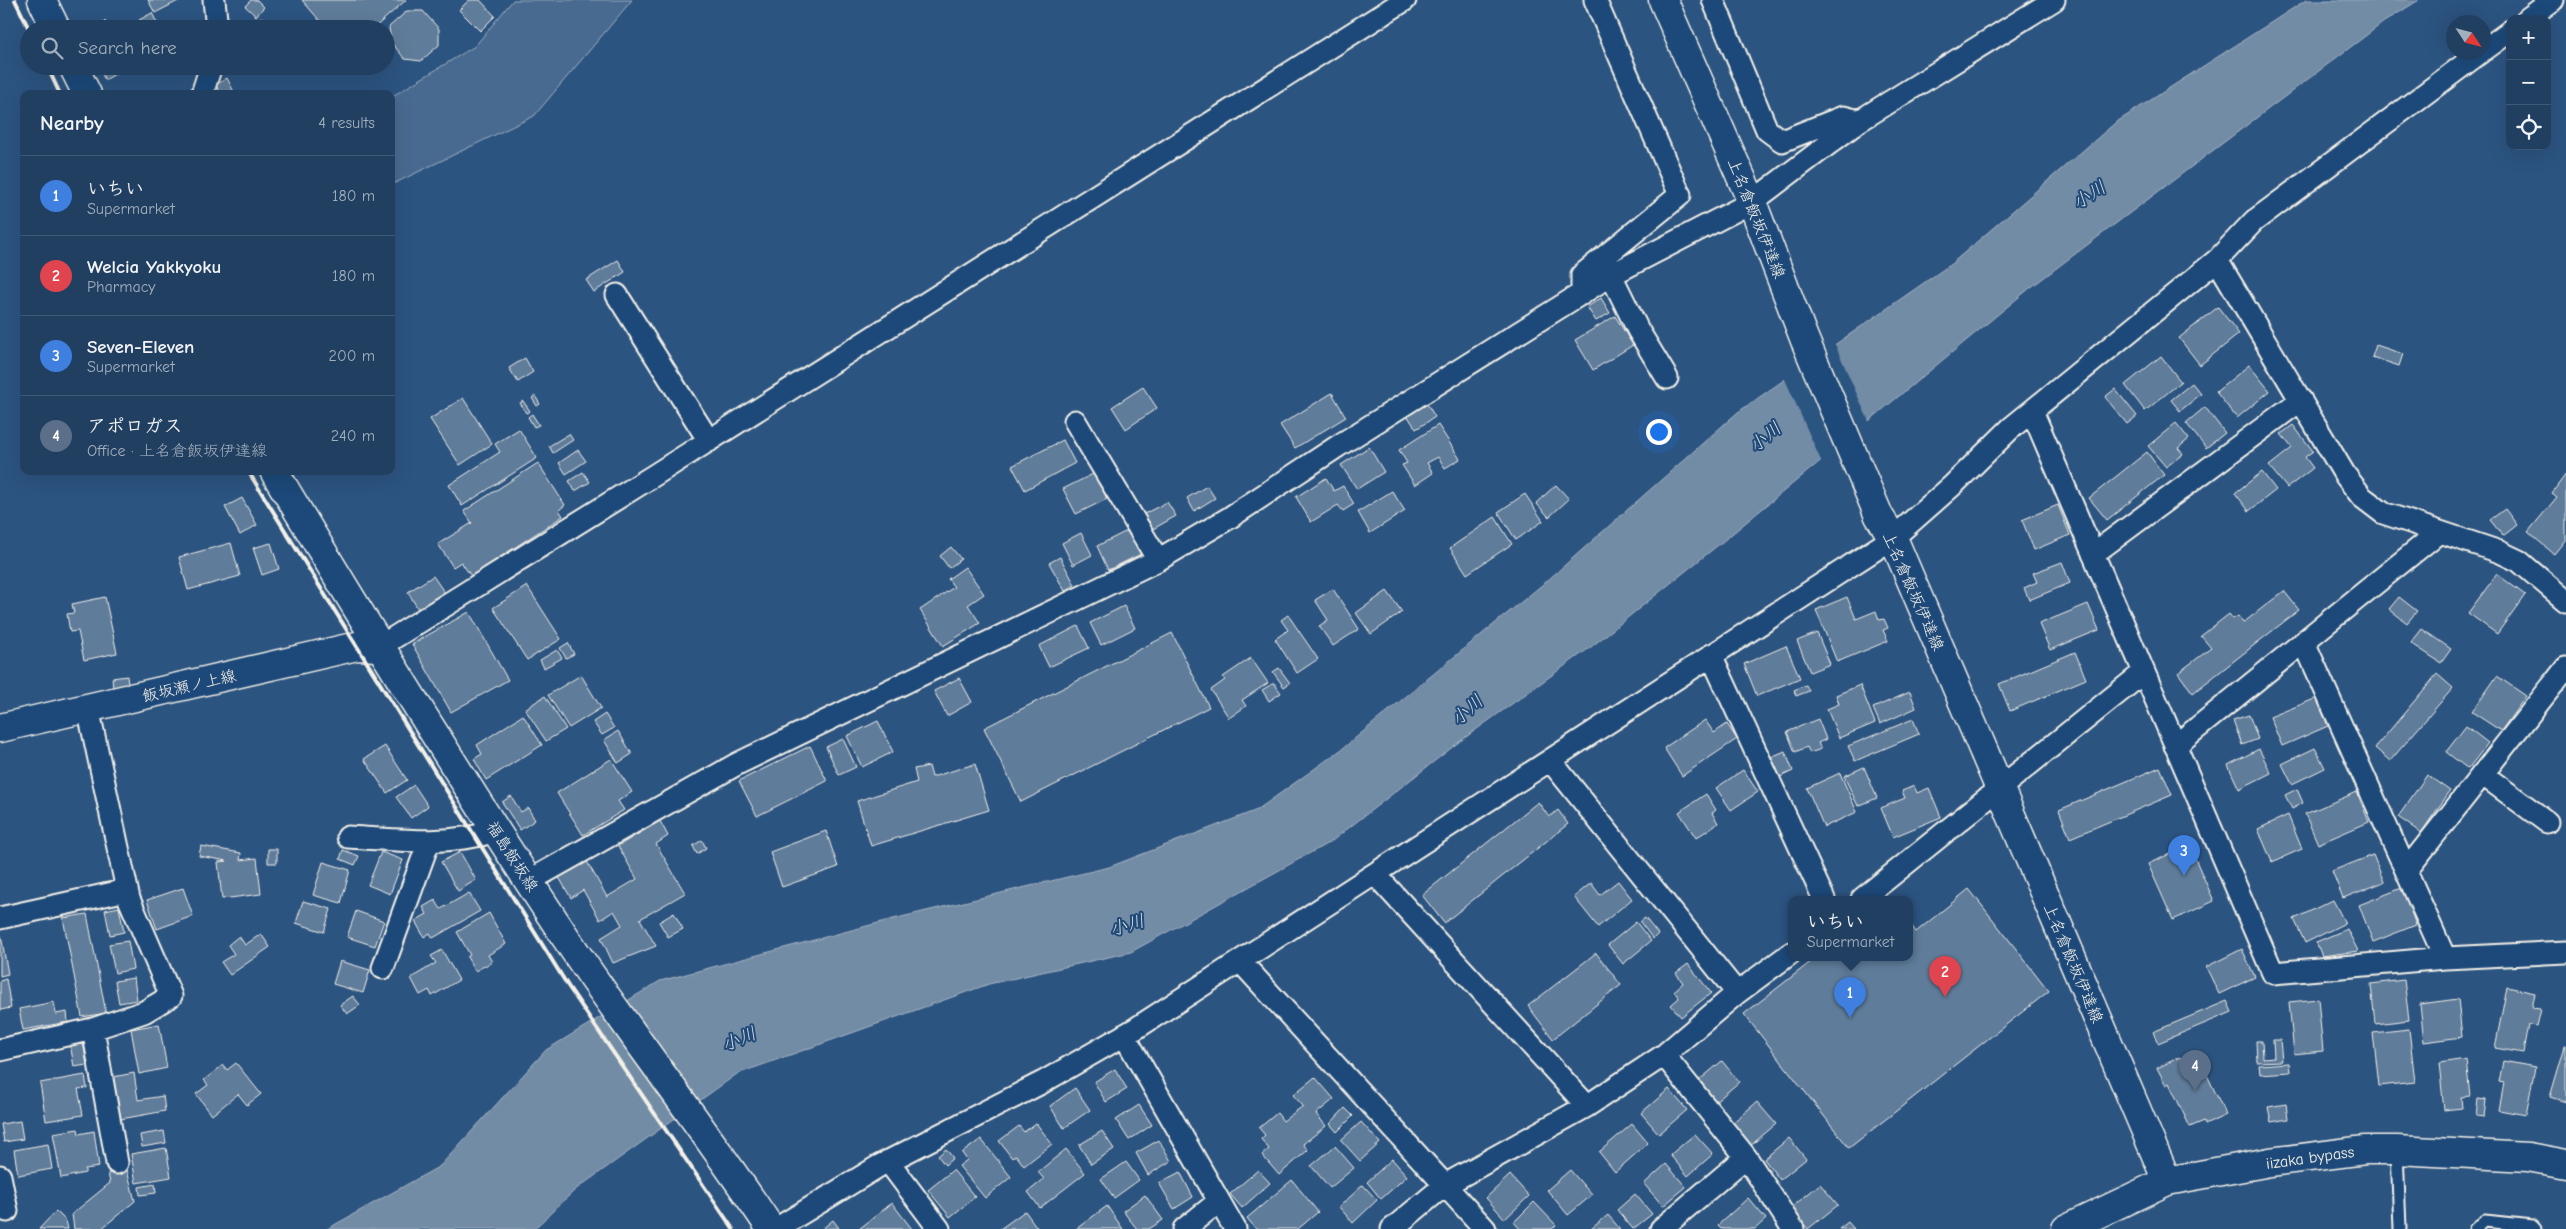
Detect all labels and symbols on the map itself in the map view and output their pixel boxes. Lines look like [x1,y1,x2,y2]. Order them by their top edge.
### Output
north arrow [2446,15,2491,60]
street label: 上名倉飯坂伊達線 [1724,156,1788,281]
water label: 小川 [2068,177,2110,214]
water label: 小川 [1745,418,1786,457]
your location [1646,419,1672,445]
street label: 上名倉飯坂伊達線 [1879,529,1947,654]
street label: 飯坂瀬ノ上線 [140,666,238,706]
water label: 小川 [1447,691,1488,730]
street label: 福島飯坂線 [483,818,541,895]
pin: 3 [2168,835,2200,876]
street label: 上名倉飯坂伊達線 [2040,901,2106,1026]
water label: 小川 [1107,910,1147,941]
pin: 2 [1929,956,1961,997]
pin: 1 [1834,977,1866,1018]
water label: 小川 [719,1023,760,1056]
pin: 4 [2179,1050,2211,1091]
street label: iizaka bypass [2265,1143,2356,1173]

